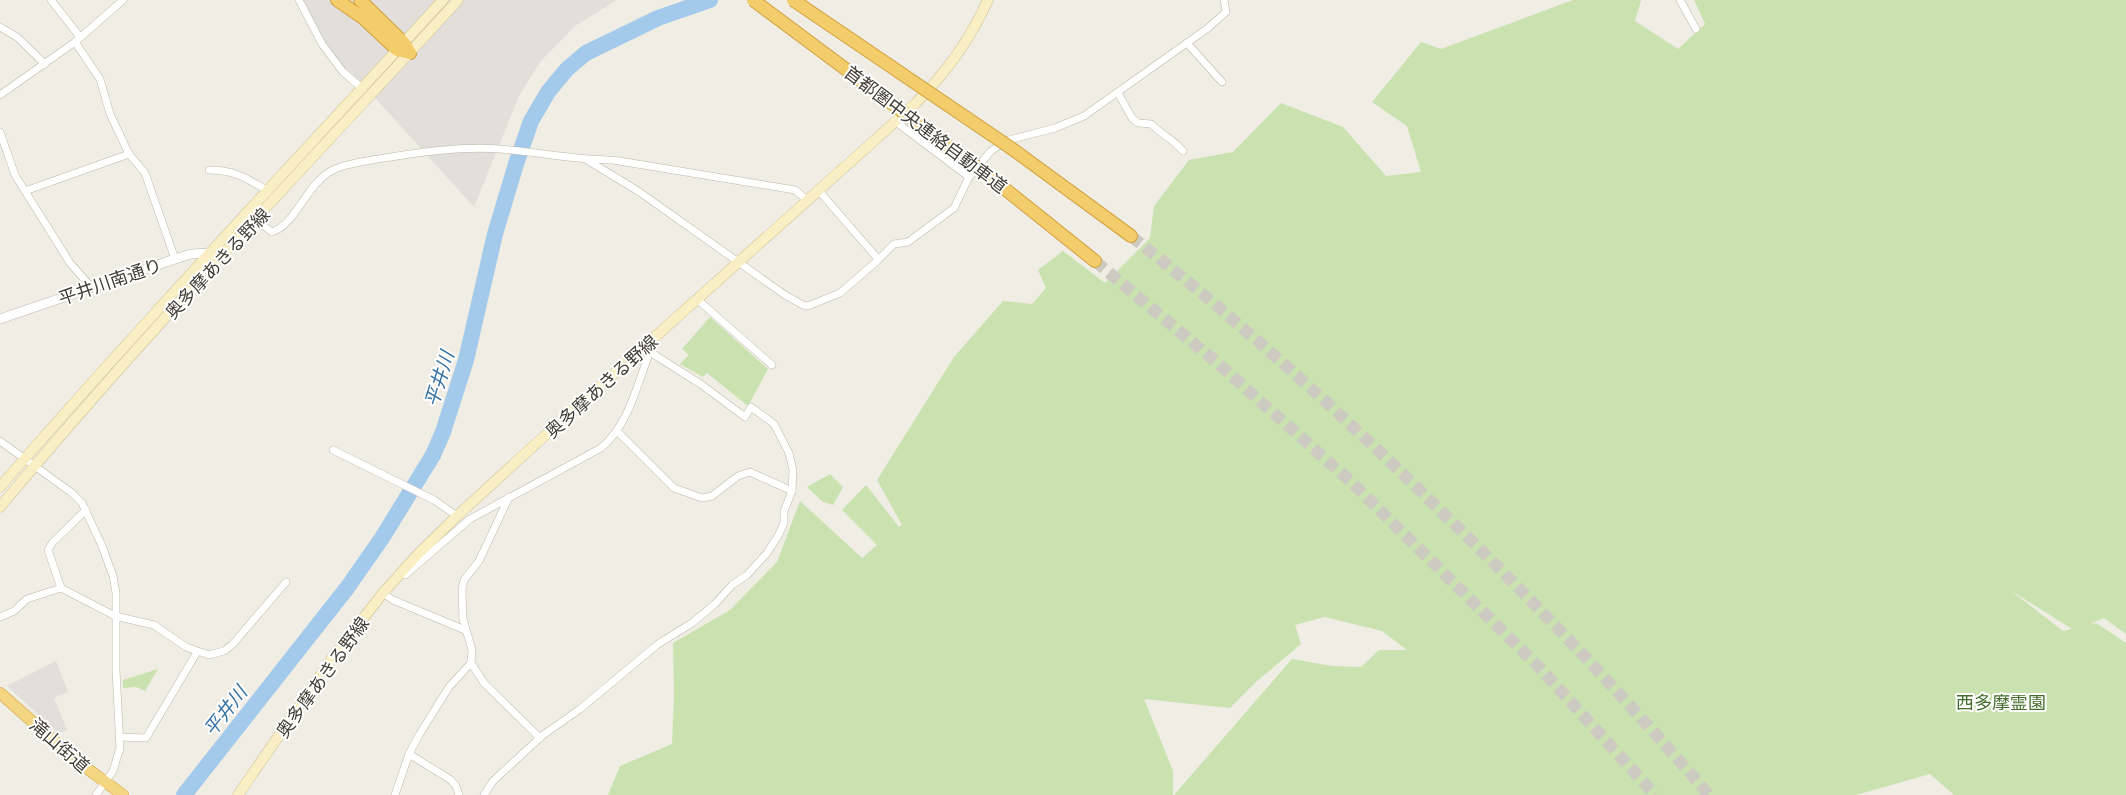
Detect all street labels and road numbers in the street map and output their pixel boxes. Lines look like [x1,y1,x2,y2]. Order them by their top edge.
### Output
street label: 首都圏中央連絡自動車道 [840,60,1012,198]
street label: 奥多摩あきる野線 [159,202,275,324]
street label: 平井川南通り [55,252,165,310]
street label: 奥多摩あきる野線 [540,329,662,443]
street label: 奥多摩あきる野線 [270,612,374,742]
street label: 滝山街道 [25,712,95,778]

